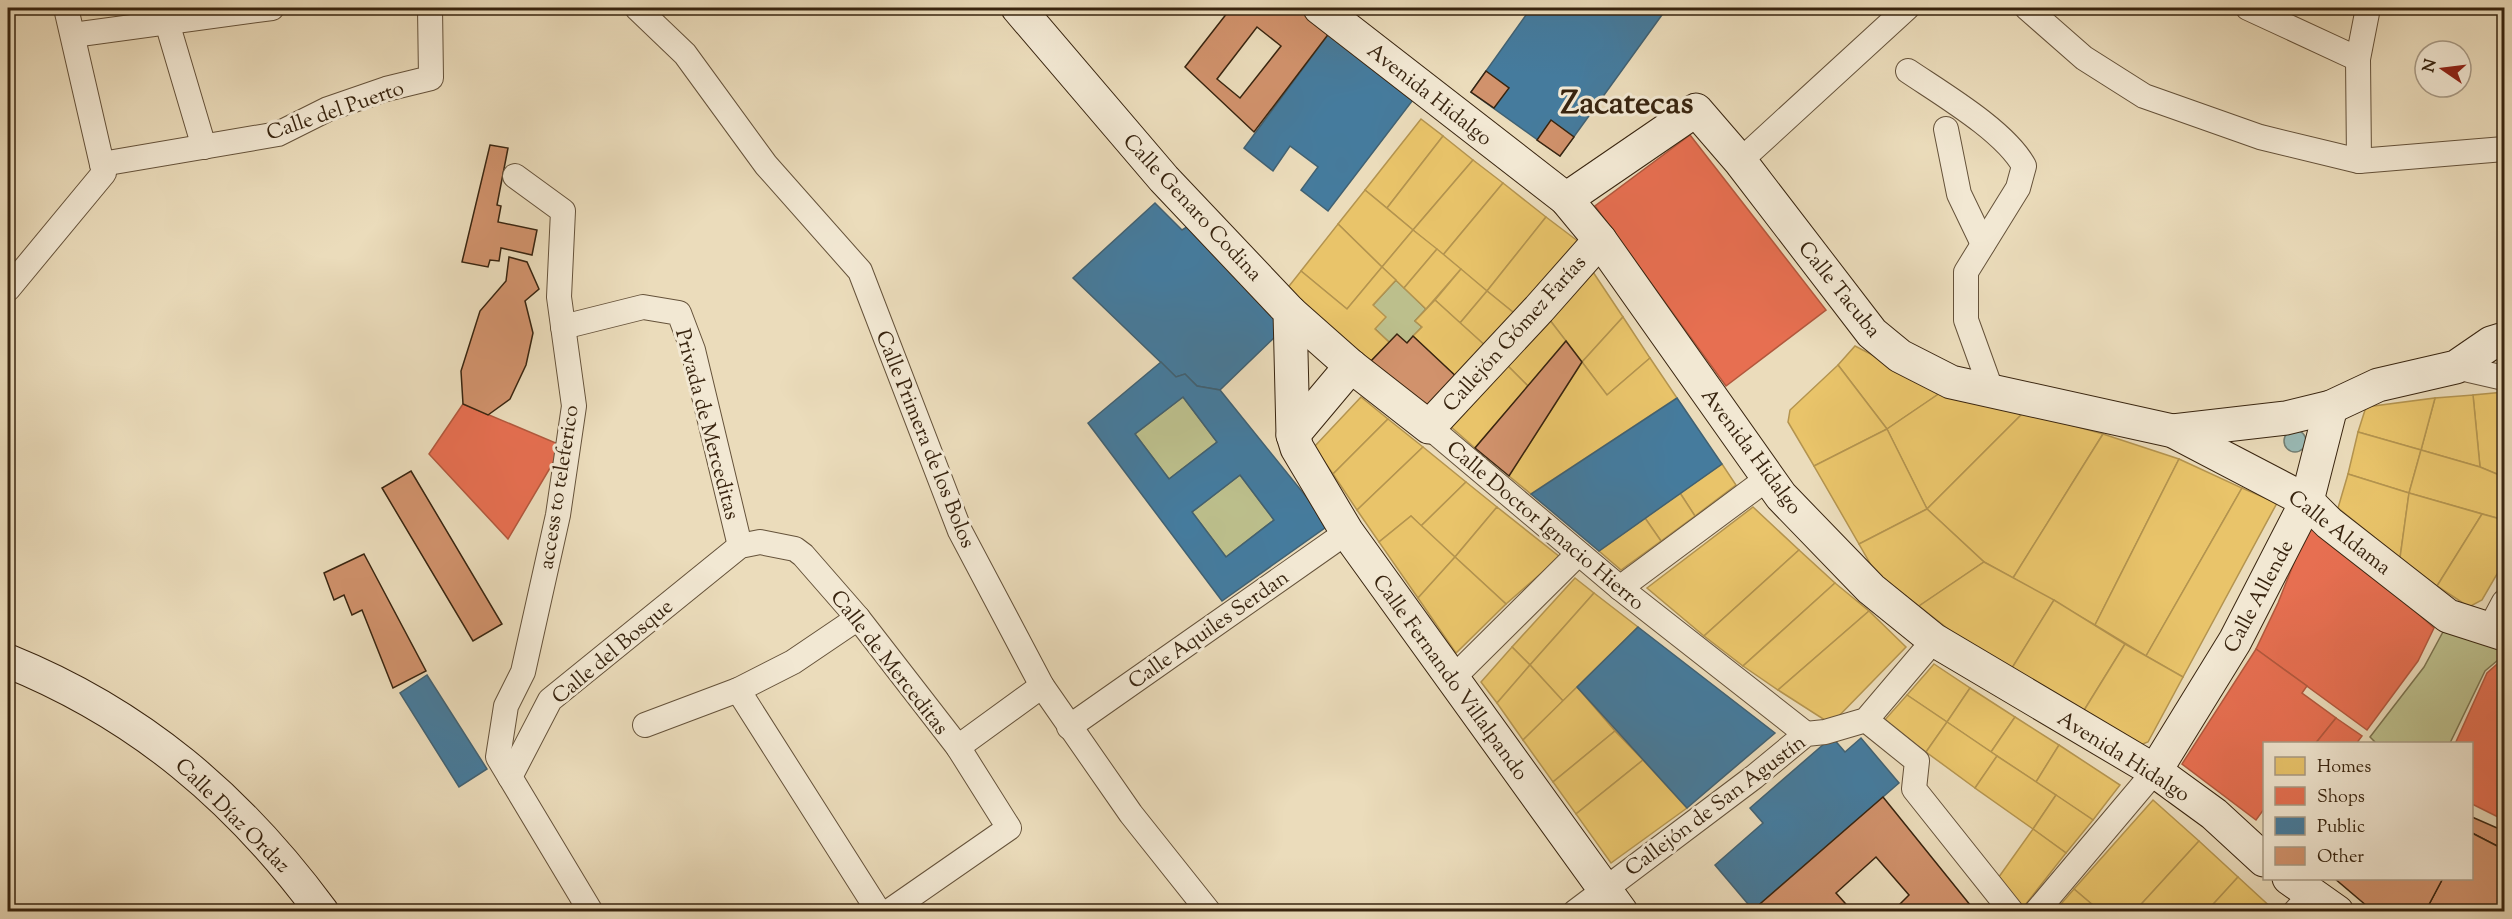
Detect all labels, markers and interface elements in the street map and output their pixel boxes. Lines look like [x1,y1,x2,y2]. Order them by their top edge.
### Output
street label: Avenida Hidalgo [1360,37,1498,154]
north arrow [2413,39,2473,99]
text: N [2418,57,2444,75]
street label: Calle del Puerto [263,74,408,149]
district label: Zacatecas [1561,81,1693,129]
street label: Calle Genaro Codina [1115,128,1268,289]
street label: Calle Tacuba [1790,235,1887,345]
street label: Callejón Gómez Farías [1437,249,1594,419]
street label: Privada de Merceditas [666,326,746,523]
street label: Calle Primera de los Bolos [867,326,982,553]
street label: Avenida Hidalgo [1693,383,1808,522]
street label: access to teleferico [532,403,588,572]
street label: Calle Doctor Ignacio Hierro [1439,435,1650,618]
street label: Calle Aldama [2281,484,2397,584]
street label: Calle Allende [2217,535,2302,659]
street label: Calle Aquiles Serdan [1123,564,1296,697]
street label: Calle Fernando Villalpando [1364,569,1535,787]
street label: Calle de Merceditas [822,584,955,742]
street label: Calle del Bosque [546,593,680,712]
street label: Avenida Hidalgo [2051,705,2195,811]
street label: Callejón de San Agustín [1620,729,1813,885]
legend [2263,742,2473,880]
street label: Calle Díaz Ordaz [167,752,296,881]
text: Homes [2317,755,2371,781]
text: Shops [2317,785,2365,811]
text: Public [2317,815,2365,841]
text: Other [2317,845,2364,871]

